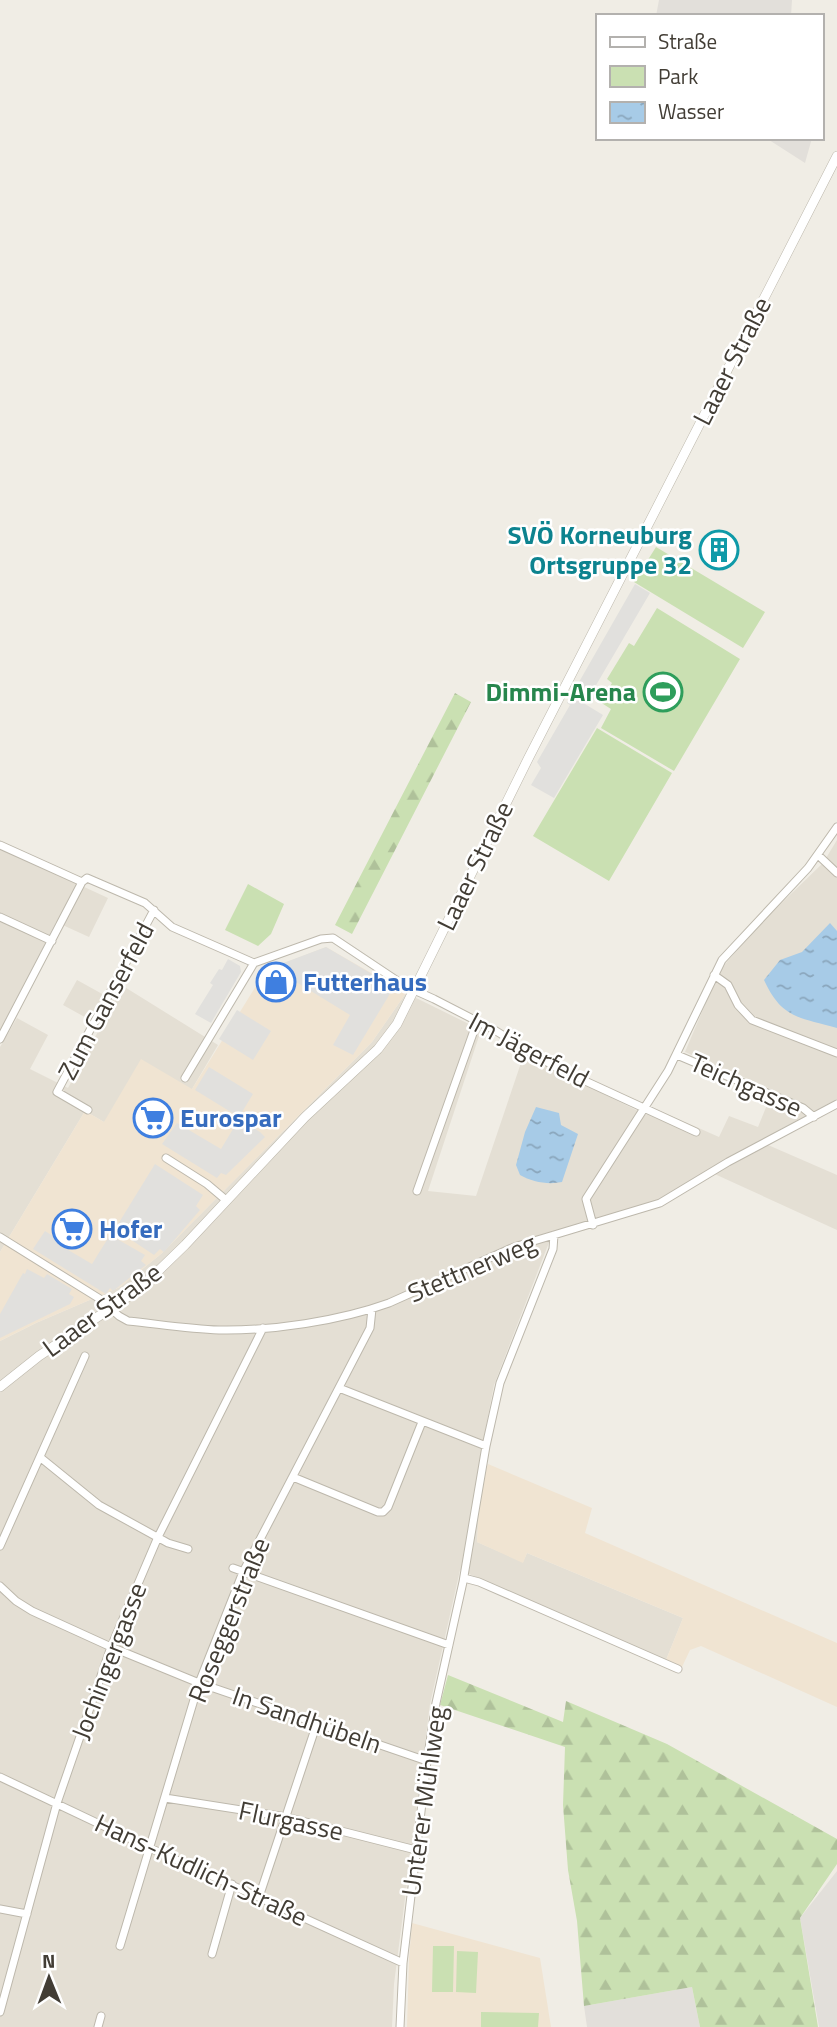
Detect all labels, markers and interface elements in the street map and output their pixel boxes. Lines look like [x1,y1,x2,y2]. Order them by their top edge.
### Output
legend [596,14,823,140]
text: Straße [658,25,717,57]
text: Park [658,60,698,92]
text: Wasser [658,95,724,127]
street label: Laaer Straße [683,290,781,432]
place label: SVÖ Korneuburg Ortsgruppe 32 [507,515,692,584]
building icon: SVÖ Korneuburg Ortsgruppe 32 [698,529,740,571]
sports icon: Dimmi-Arena [642,671,684,713]
place label: Dimmi-Arena [486,672,636,711]
street label: Laaer Straße [426,795,523,937]
street label: Zum Ganserfeld [48,915,163,1086]
shop icon: Futterhaus [255,961,297,1003]
place label: Futterhaus [303,962,427,1001]
street label: Im Jägerfeld [462,1002,596,1098]
street label: Teichgasse [684,1042,809,1127]
supermarket icon: Eurospar [132,1097,174,1139]
place label: Eurospar [180,1098,282,1137]
supermarket icon: Hofer [51,1208,93,1250]
place label: Hofer [99,1209,163,1248]
street label: Stettnerweg [401,1223,542,1312]
street label: Laaer Straße [34,1253,170,1366]
street label: Roseggerstraße [178,1531,279,1708]
street label: Jochingergasse [61,1577,156,1745]
street label: In Sandhübeln [227,1676,387,1763]
street label: Unterer Mühlweg [391,1704,456,1898]
street label: Flurgasse [235,1790,347,1851]
street label: Hans-Kudlich-Straße [89,1803,314,1936]
north arrow [14,1943,84,2013]
text: N [42,1946,56,1975]

